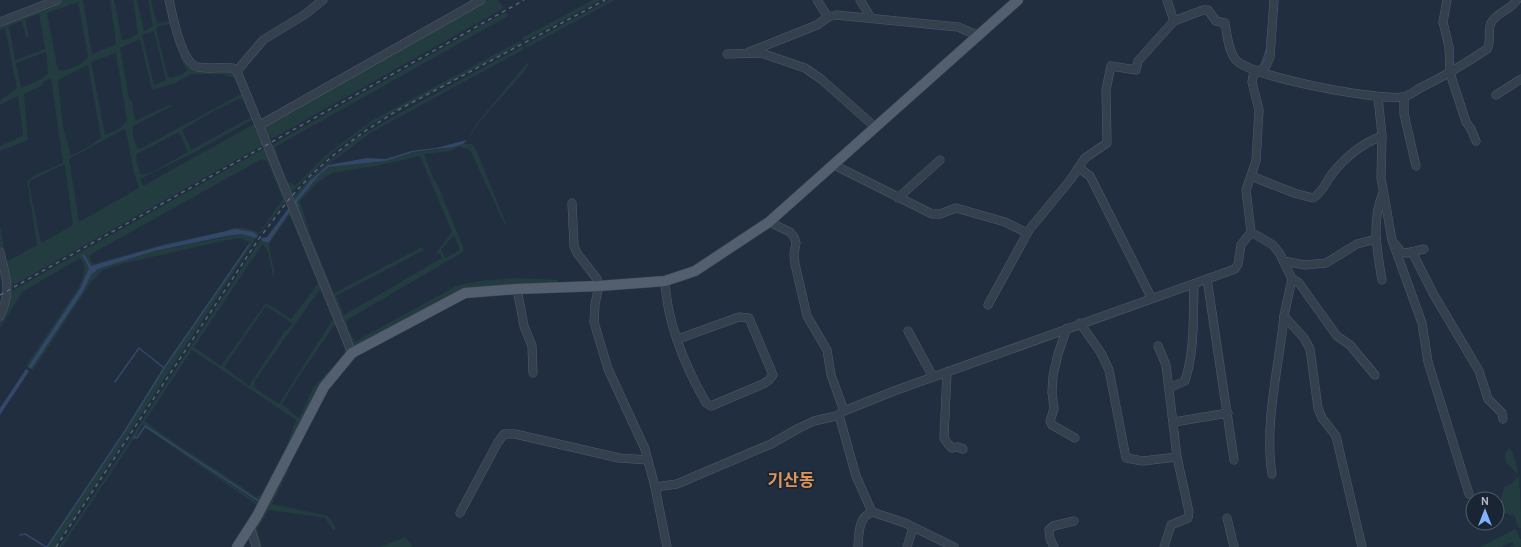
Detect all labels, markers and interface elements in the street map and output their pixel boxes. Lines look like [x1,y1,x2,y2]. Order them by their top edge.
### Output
district label: 기산동 [768,470,815,490]
north arrow [1465,491,1505,531]
text: N [1481,494,1489,508]

